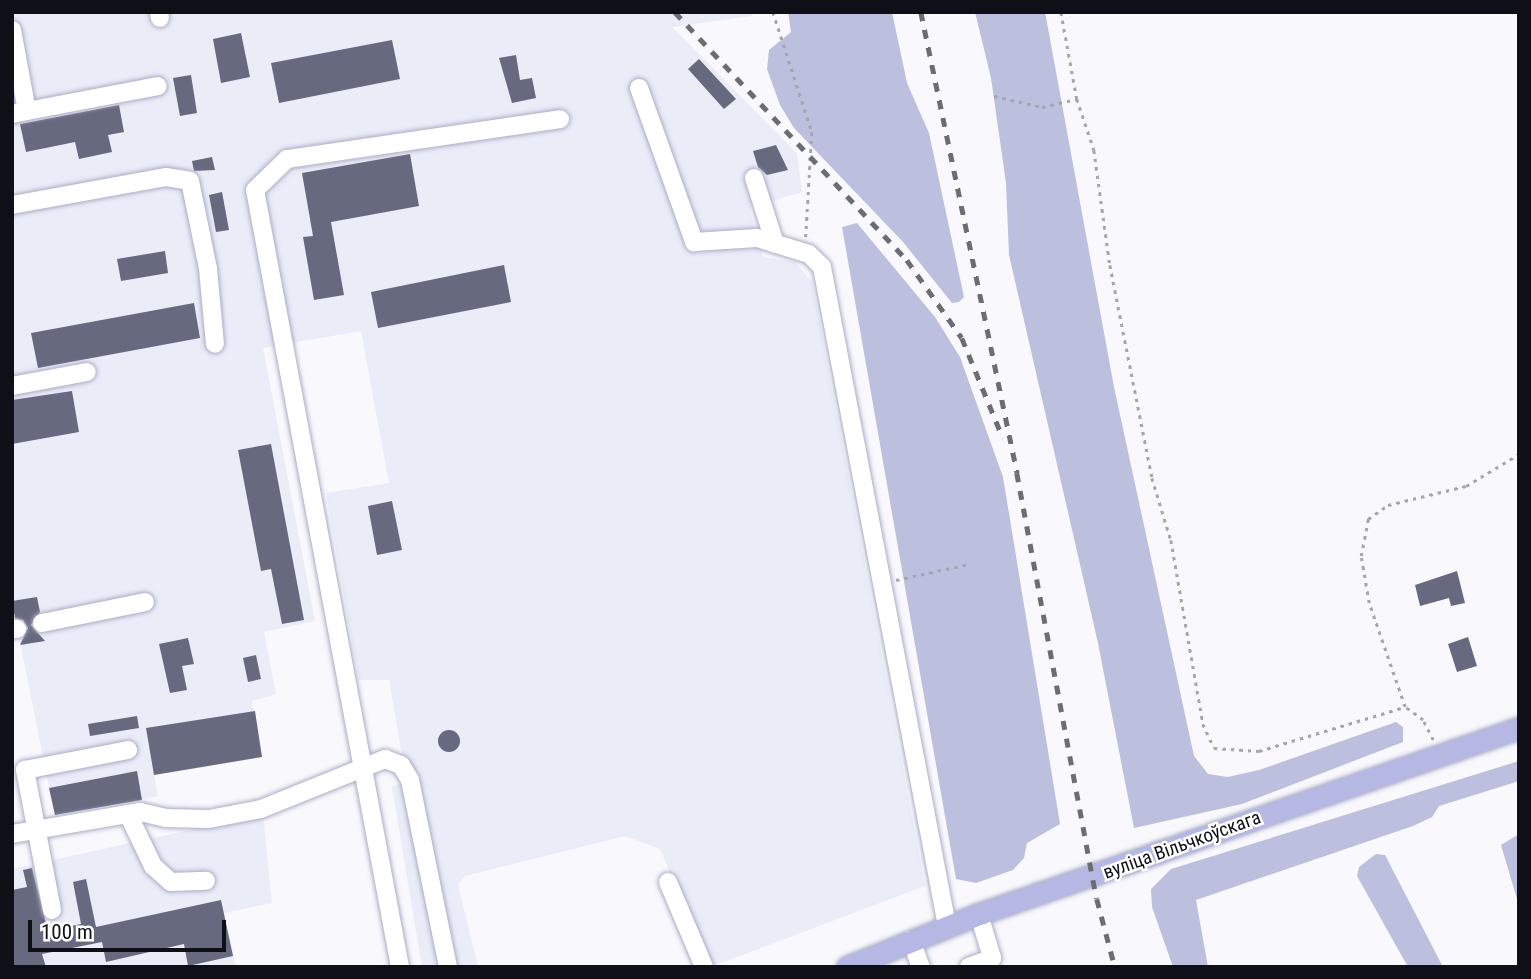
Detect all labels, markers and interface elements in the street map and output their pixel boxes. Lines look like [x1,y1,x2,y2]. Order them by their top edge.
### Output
street label: вуліца Вільчкоўскага [1100,806,1264,884]
scale bar [32,906,229,950]
text: 100 m [41,920,93,944]

